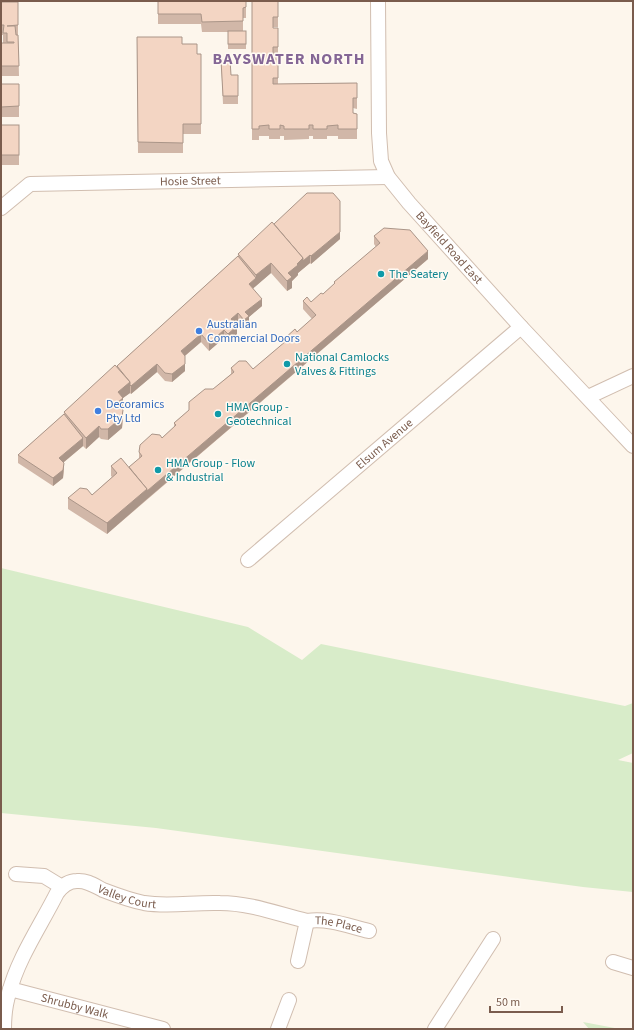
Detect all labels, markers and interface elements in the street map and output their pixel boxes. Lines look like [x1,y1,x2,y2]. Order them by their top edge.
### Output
district label: BAYSWATER NORTH [212,48,366,70]
street label: Hosie Street [160,172,221,190]
street label: Bayfield Road East [411,208,486,288]
place label: The Seatery [389,266,449,283]
marker: The Seatery [376,269,386,279]
place label: Australian Commercial Doors [207,316,300,347]
marker: Australian Commercial Doors [194,326,204,336]
place label: National Camlocks Valves & Fittings [295,349,389,380]
marker: National Camlocks Valves & Fittings [282,359,292,369]
place label: Decoramics Pty Ltd [106,396,164,427]
place label: HMA Group - Geotechnical [226,399,291,430]
marker: Decoramics Pty Ltd [93,406,103,416]
marker: HMA Group - Geotechnical [213,409,223,419]
street label: Elsum Avenue [352,415,417,473]
place label: HMA Group - Flow & Industrial [166,455,256,486]
marker: HMA Group - Flow & Industrial [153,465,163,475]
street label: Valley Court [94,881,157,913]
street label: The Place [315,912,364,938]
scale bar [490,988,562,1014]
street label: Shrubby Walk [39,989,110,1023]
text: 50 m [496,994,520,1011]

